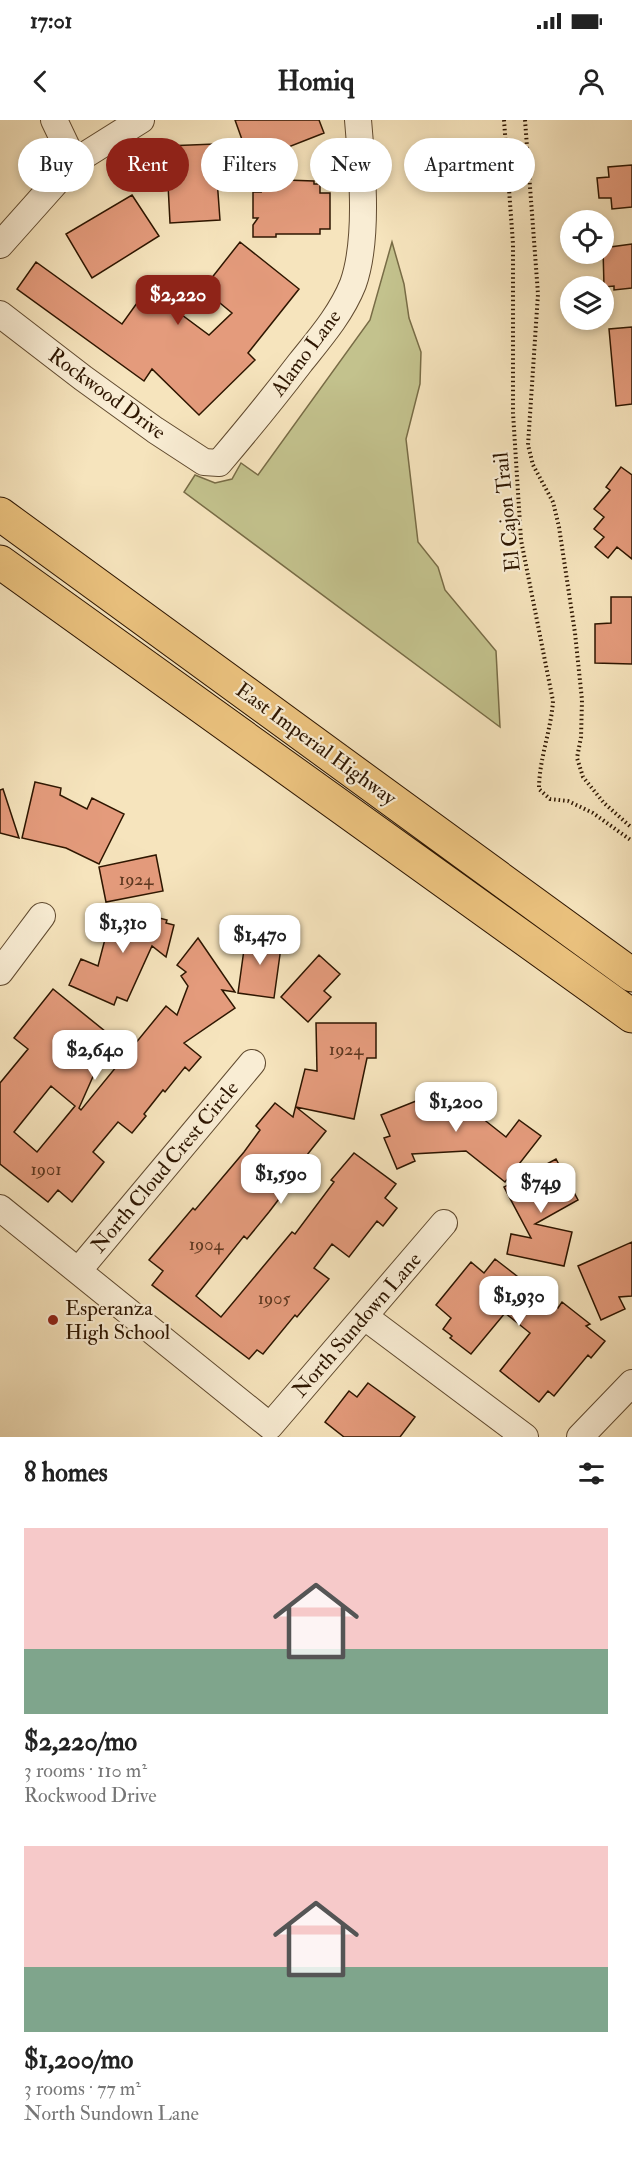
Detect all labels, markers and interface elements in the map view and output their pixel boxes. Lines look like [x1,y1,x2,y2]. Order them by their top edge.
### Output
text: 17:01 [30,7,72,35]
icon: back [24,65,57,98]
text: Homiq [278,65,354,98]
icon: person [575,65,608,98]
chip: Buy [18,138,94,192]
chip: Rent [106,138,189,192]
chip: Filters [201,138,298,192]
chip: New [310,138,392,192]
chip: Apartment [404,138,535,192]
map controls [560,210,614,330]
button: locate [560,210,614,264]
pin: $2,220 [129,275,227,326]
button: layers [560,276,614,330]
text: $2,220 [150,282,206,307]
street label: Alamo Lane [264,304,347,402]
street label: Rockwood Drive [43,342,171,446]
street label: El Cajon Trail [487,450,527,573]
street label: East Imperial Highway [230,676,402,812]
house number: 1924 [119,868,154,891]
pin: $1,310 [74,903,172,954]
text: $1,310 [99,910,147,935]
pin: $1,470 [211,915,309,966]
text: $1,470 [233,922,287,947]
pin: $2,640 [46,1030,144,1081]
text: $2,640 [66,1037,124,1062]
house number: 1924 [329,1038,364,1061]
street label: North Cloud Crest Circle [85,1075,245,1258]
pin: $1,200 [407,1082,505,1133]
text: $1,200 [429,1089,483,1114]
pin: $1,590 [232,1154,330,1205]
house number: 1901 [30,1158,62,1181]
text: $1,590 [255,1161,307,1186]
pin: $749 [505,1163,577,1214]
text: $749 [521,1170,562,1195]
house number: 1904 [189,1233,225,1256]
street label: North Sundown Lane [287,1247,428,1403]
pin: $1,930 [470,1276,568,1327]
text: $1,930 [493,1283,545,1308]
house number: 1905 [258,1287,290,1310]
place label: Esperanza High School [65,1295,171,1346]
marker: Esperanza High School [46,1313,60,1327]
text: 8 homes [24,1457,108,1489]
icon: filters [575,1457,608,1490]
icon: home [262,1567,370,1675]
text: $2,220/mo [24,1726,137,1758]
text: 3 rooms · 110 m² [24,1758,147,1783]
text: Rockwood Drive [24,1783,157,1808]
icon: home [262,1885,370,1993]
text: $1,200/mo [24,2044,133,2076]
text: 3 rooms · 77 m² [24,2076,141,2101]
text: North Sundown Lane [24,2101,199,2126]

